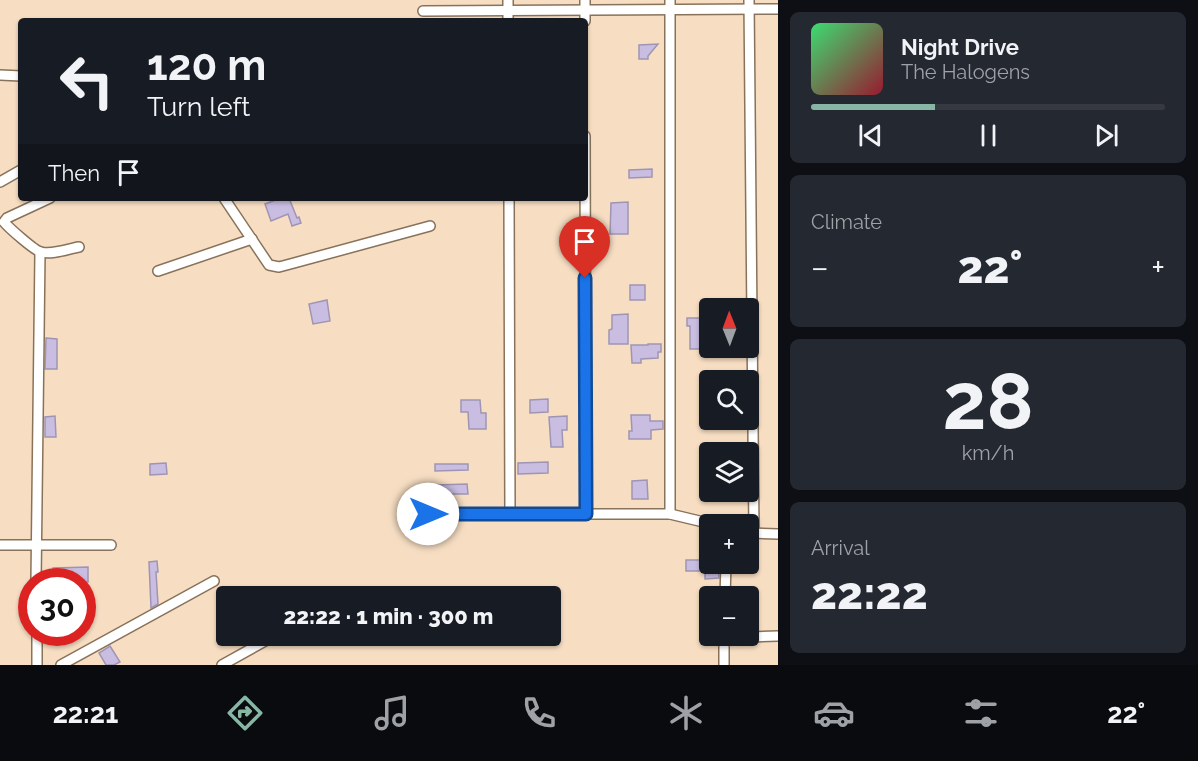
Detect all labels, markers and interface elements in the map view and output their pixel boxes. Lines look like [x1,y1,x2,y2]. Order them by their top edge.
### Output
text: Night Drive [901,34,1019,60]
text: 120 m [147,41,266,90]
icon: left [48,42,126,120]
text: The Halogens [901,60,1030,84]
text: Turn left [147,91,250,122]
icon: previous [854,119,887,152]
icon: pause [972,119,1005,152]
icon: next [1090,119,1123,152]
icon: arrive [112,156,145,189]
text: Then [48,160,100,186]
text: Climate [811,210,882,234]
pin [559,216,610,278]
icon: arrive [568,225,601,258]
text: 22° [957,241,1023,294]
text: − [811,248,829,287]
text: + [1151,248,1165,287]
north arrow [699,298,759,358]
map controls [699,298,759,646]
text: 28 [942,356,1034,447]
button: search [699,370,759,430]
text: km/h [962,441,1014,465]
button: layers [699,442,759,502]
position arrow [396,482,460,546]
button: + [699,514,759,574]
text: Arrival [811,536,870,560]
text: 22:22 [811,567,928,620]
speed limit sign: 30 [18,568,96,646]
button: − [699,586,759,646]
text: 22:22 · 1 min · 300 m [284,603,493,629]
icon: directions [224,692,266,734]
icon: music [371,692,413,734]
icon: phone [518,692,560,734]
icon: climate [665,692,707,734]
icon: car [813,692,855,734]
icon: filters [960,692,1002,734]
text: 22:21 [53,698,118,729]
text: 22° [1107,698,1145,729]

